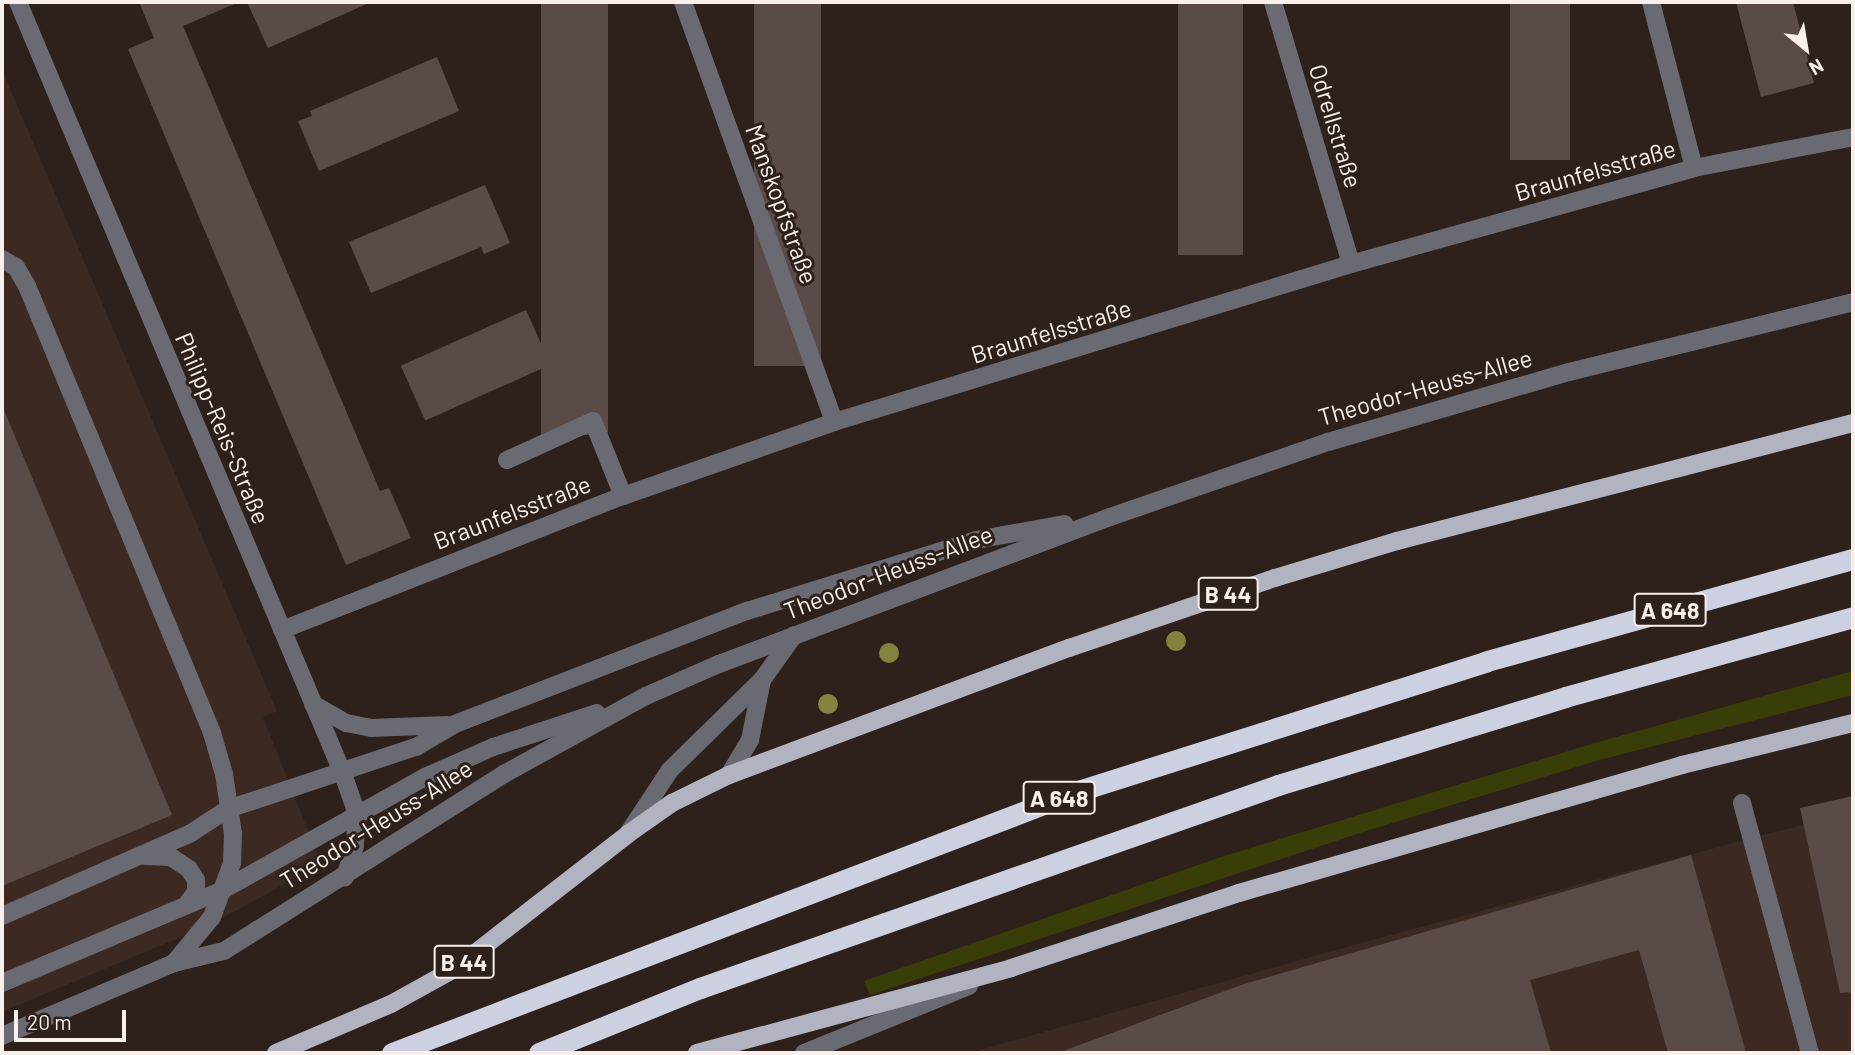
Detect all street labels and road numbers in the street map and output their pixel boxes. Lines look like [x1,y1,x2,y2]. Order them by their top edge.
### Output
street label: Odrellstraße [1304,61,1368,191]
street label: Manskopfstraße [740,120,824,288]
street label: Braunfelsstraße [1511,133,1679,207]
street label: Braunfelsstraße [967,293,1135,369]
street label: Philipp-Reis-Straße [170,328,276,528]
street label: Theodor-Heuss-Allee [1315,343,1535,431]
street label: Braunfelsstraße [429,469,595,555]
street label: Theodor-Heuss-Allee [780,519,996,625]
road number: B 44 [1196,574,1260,614]
road number: A 648 [1633,590,1707,630]
street label: Theodor-Heuss-Allee [275,753,477,895]
road number: A 648 [1022,778,1096,818]
road number: B 44 [433,942,496,981]

